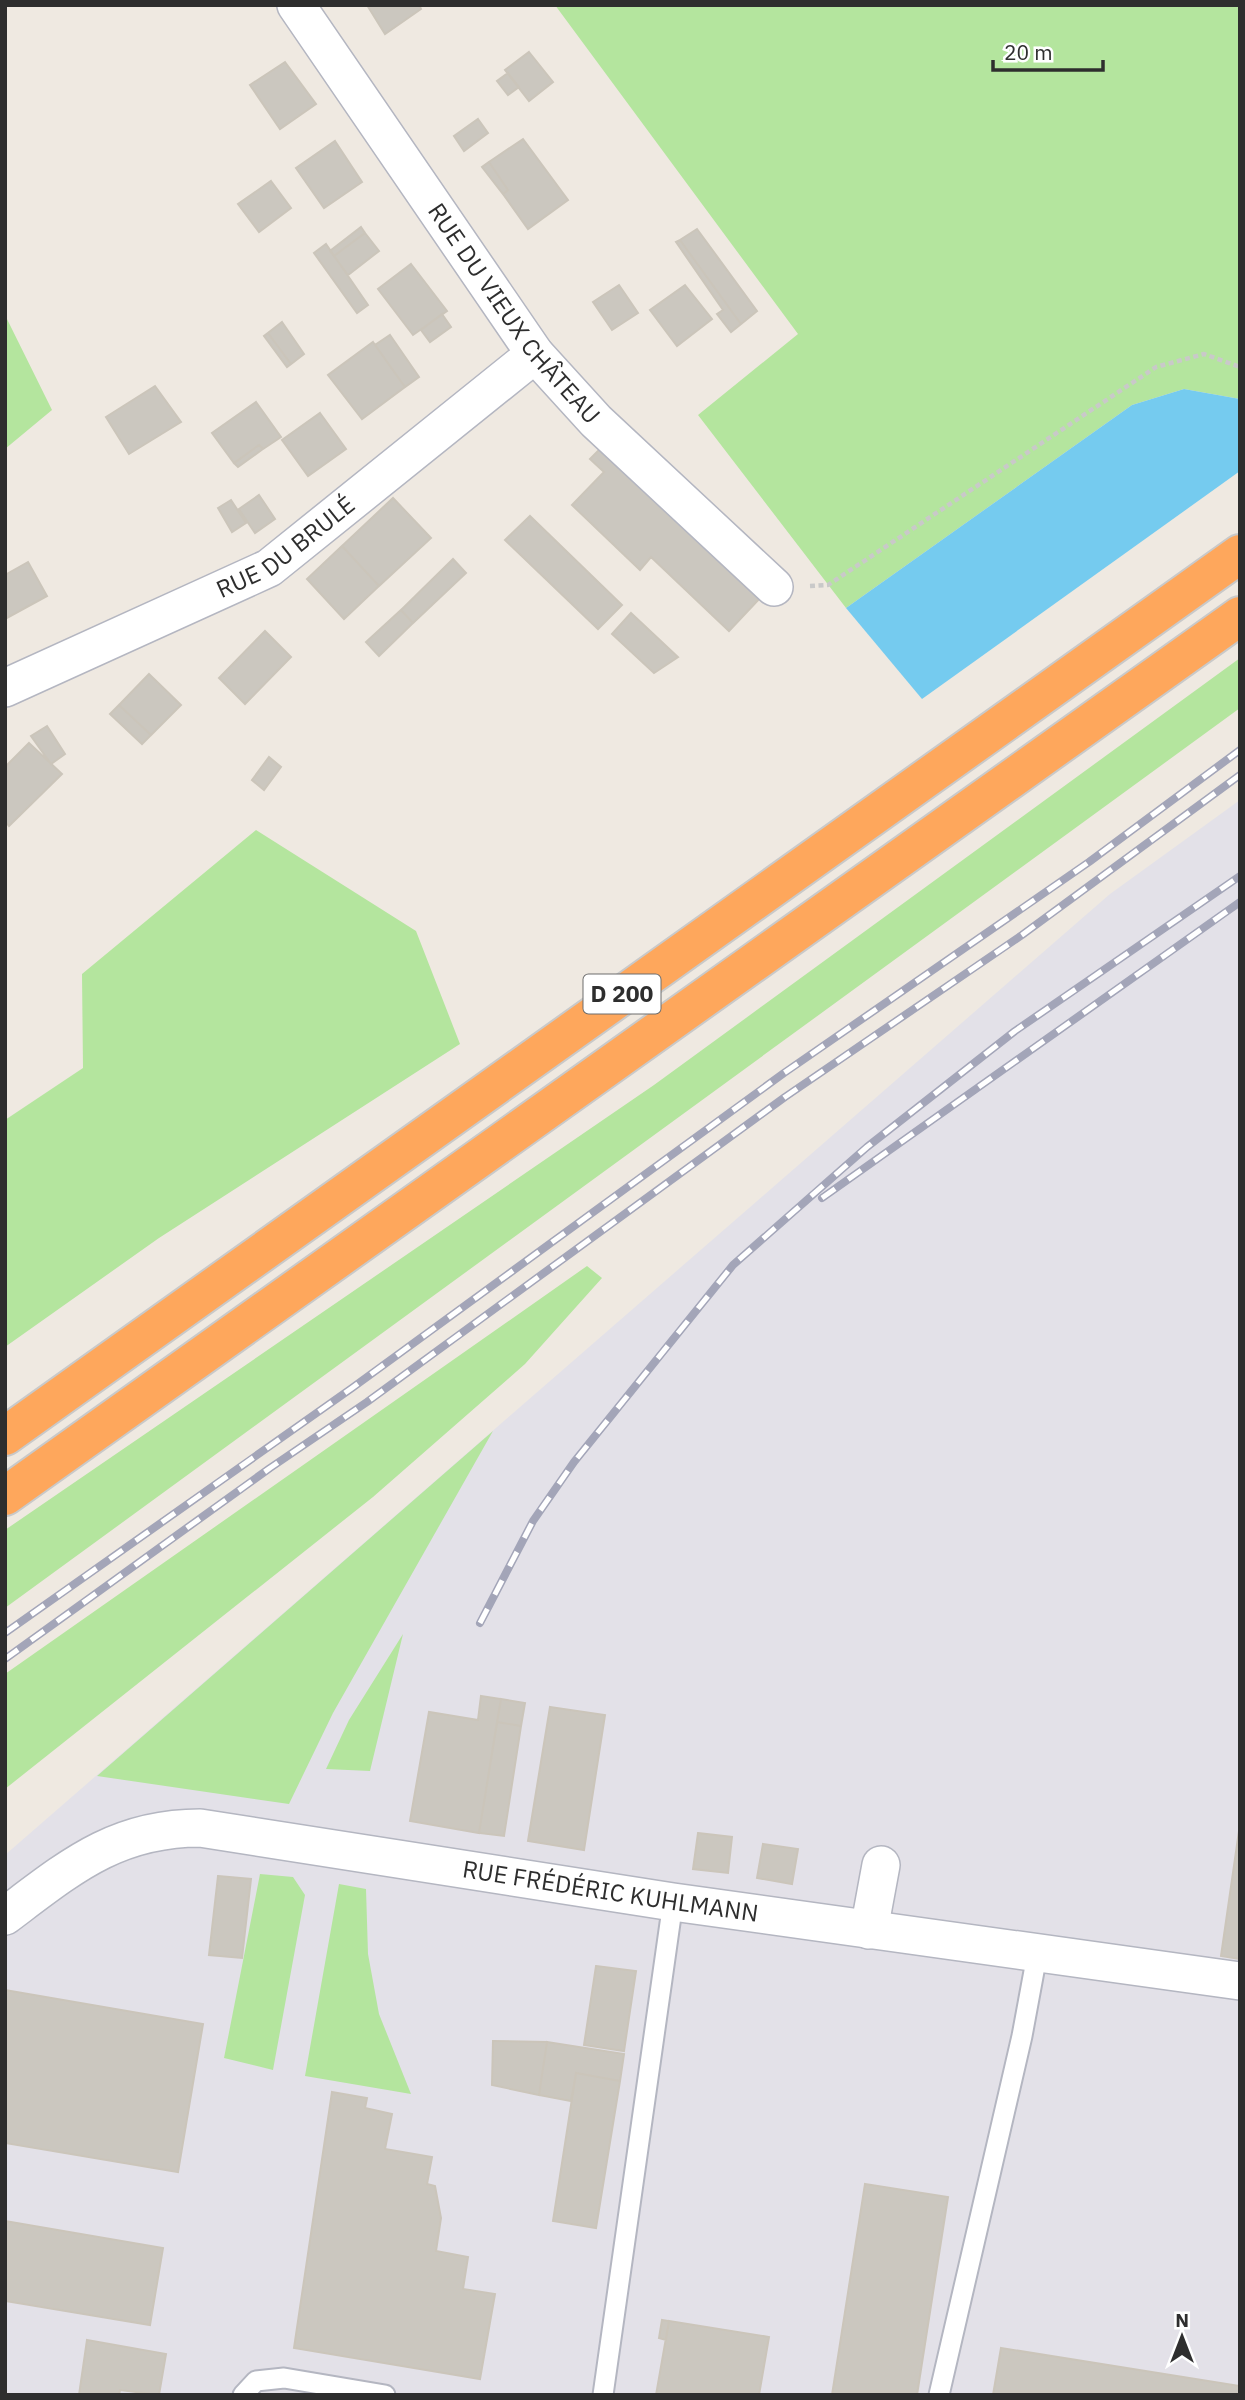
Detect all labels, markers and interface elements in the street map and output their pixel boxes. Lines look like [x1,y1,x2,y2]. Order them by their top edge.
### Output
scale bar [993,28,1103,72]
text: 20 m [1004,38,1053,66]
street label: RUE DU VIEUX CHÂTEAU [421,196,608,430]
street label: RUE DU BRULÉ [211,488,361,605]
road number: D 200 [584,974,660,1014]
street label: RUE FRÉDÉRIC KUHLMANN [460,1852,760,1929]
north arrow [1147,2302,1217,2372]
text: N [1175,2308,1189,2332]

